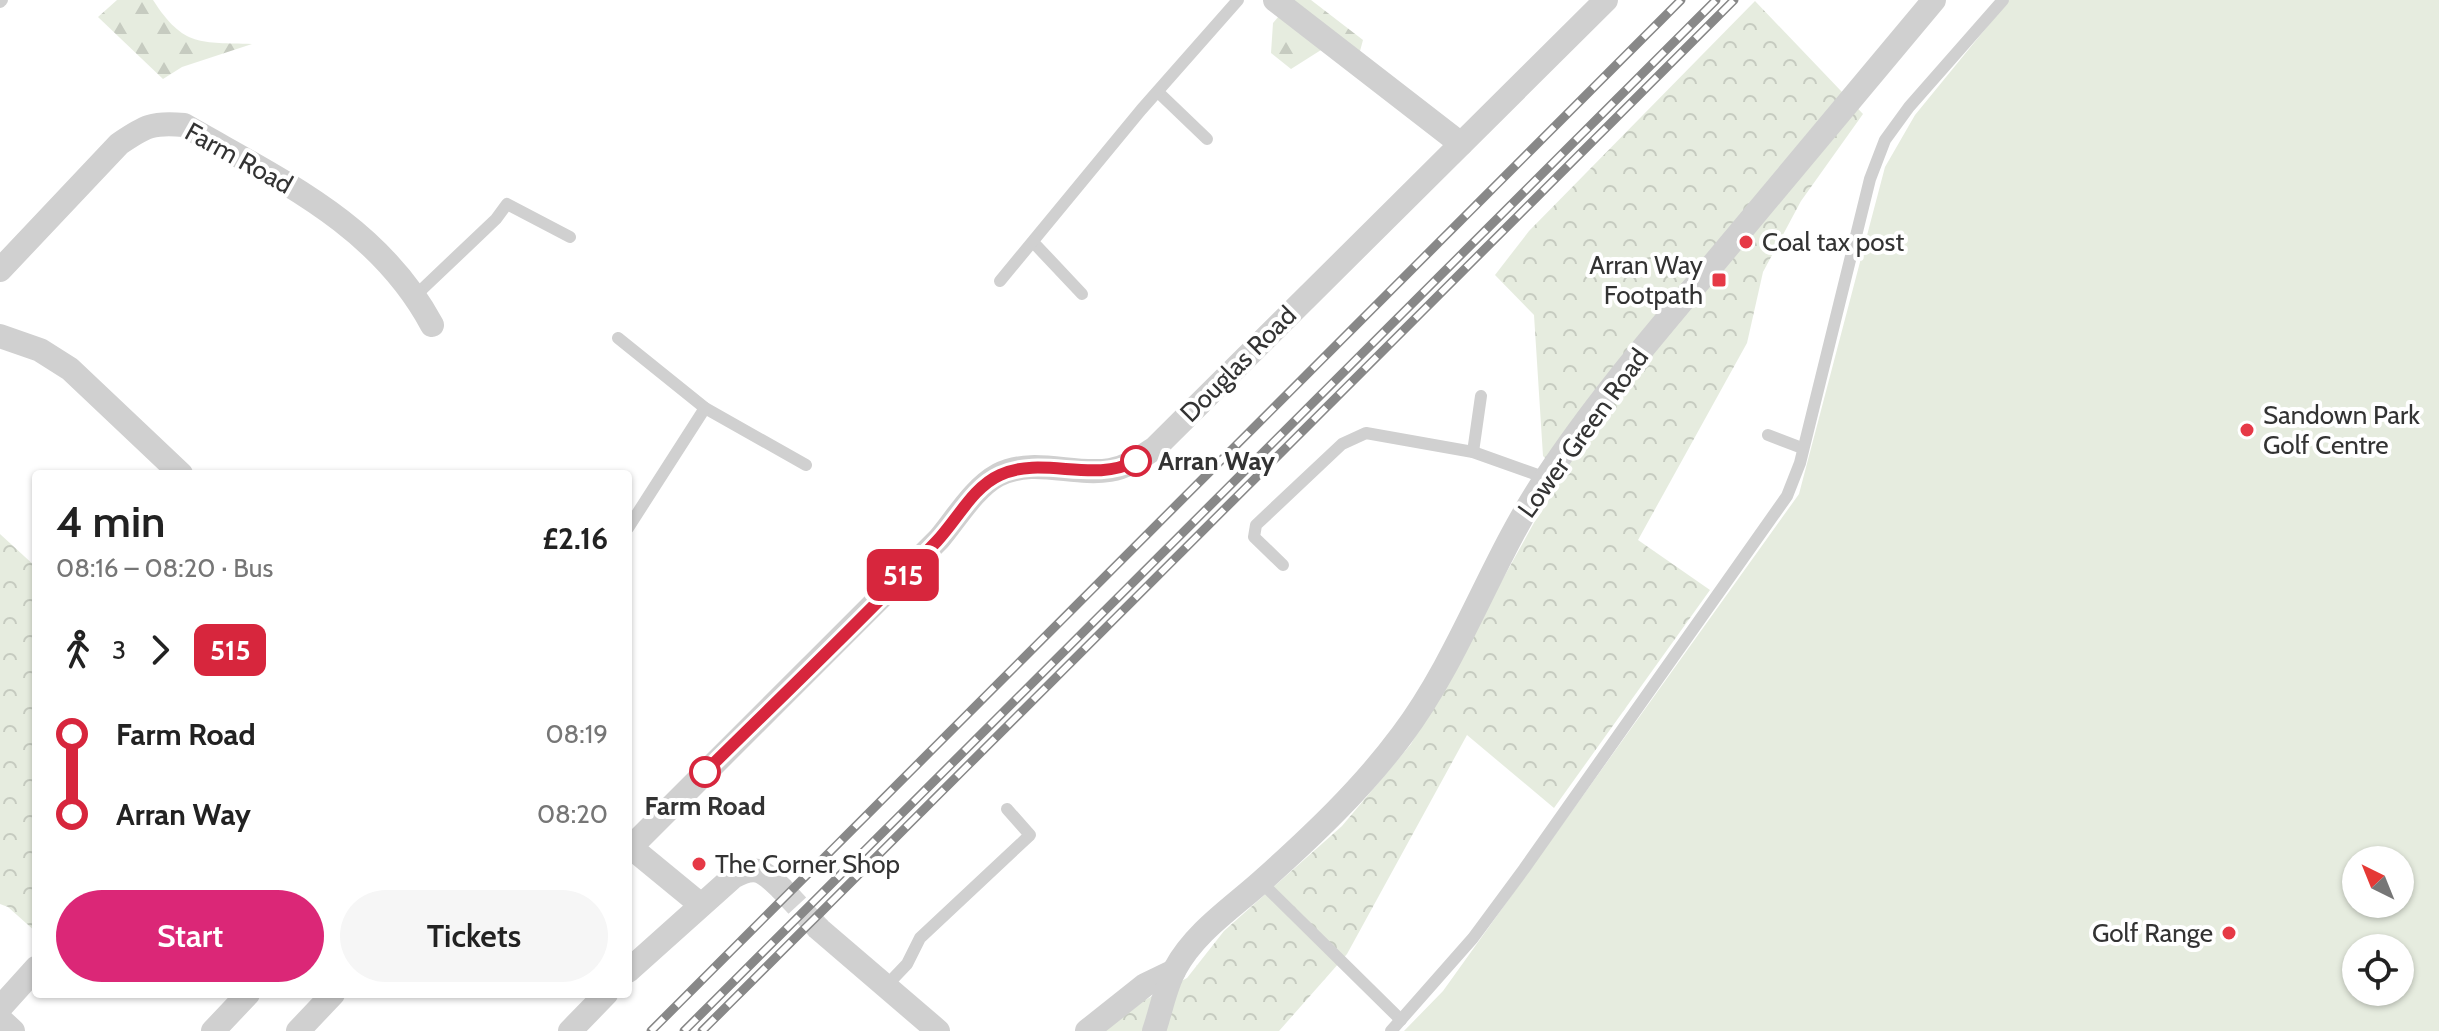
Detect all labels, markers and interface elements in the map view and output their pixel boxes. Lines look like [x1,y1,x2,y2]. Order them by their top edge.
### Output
street label: Farm Road [180,115,298,201]
place label: Coal tax post [1762,226,1904,258]
marker: Coal tax post [1737,233,1755,251]
place label: Arran Way Footpath [1589,249,1703,311]
marker: Arran Way Footpath [1710,271,1728,289]
street label: Douglas Road [1173,299,1303,429]
street label: Lower Green Road [1511,342,1655,524]
place label: Sandown Park Golf Centre [2263,399,2420,461]
marker: Sandown Park Golf Centre [2238,421,2256,439]
place label: Arran Way [1158,445,1275,477]
marker: Arran Way [1121,446,1151,476]
text: 4 min [56,495,165,548]
text: £2.16 [542,520,608,557]
line badge: 515 [857,549,949,601]
text: 08:16 – 08:20 · Bus [56,552,273,584]
text: 515 [883,558,923,592]
icon: walk [56,628,100,672]
icon: forward [138,628,182,672]
text: 515 [210,633,250,667]
text: 3 [112,634,126,666]
text: Farm Road [116,716,256,753]
text: 08:19 [545,718,608,750]
marker: Farm Road [690,757,720,787]
place label: Farm Road [644,790,766,822]
text: Arran Way [116,796,251,833]
text: 08:20 [537,798,608,830]
north arrow [2342,846,2414,918]
map controls [2342,846,2414,1006]
place label: The Corner Shop [715,848,900,880]
marker: The Corner Shop [690,855,708,873]
button: Start [56,890,324,982]
button: Tickets [340,890,608,982]
place label: Golf Range [2092,917,2213,949]
marker: Golf Range [2220,924,2238,942]
button: locate [2342,934,2414,1006]

